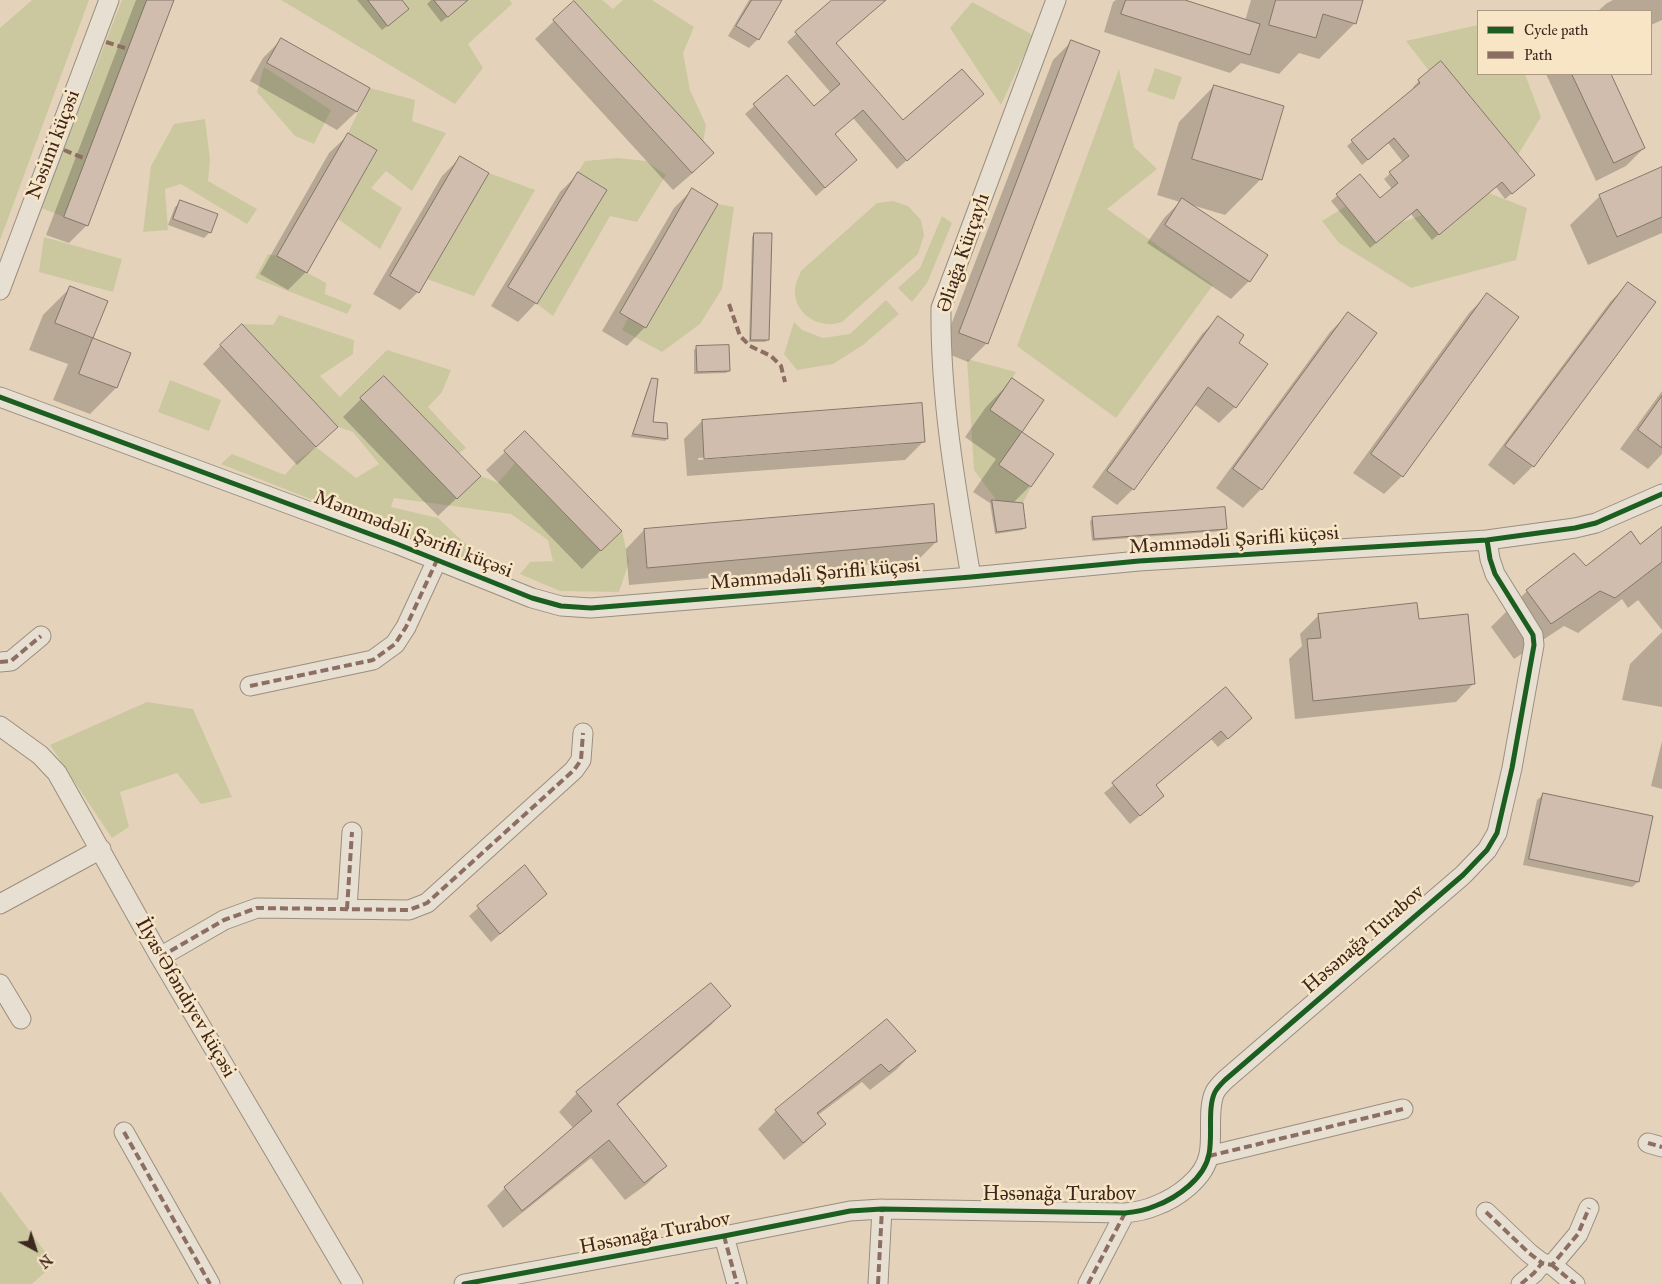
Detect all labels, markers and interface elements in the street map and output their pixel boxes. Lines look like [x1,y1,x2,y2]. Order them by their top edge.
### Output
legend [1477,10,1652,75]
text: Cycle path [1524,21,1588,39]
text: Path [1524,46,1552,64]
street label: Nəsimi küçəsi [22,87,86,203]
street label: Əliağa Kürçaylı [932,190,996,316]
street label: Məmmədəli Şərifli küçəsi [310,486,516,584]
street label: Məmmədəli Şərifli küçəsi [1128,522,1340,560]
street label: Məmmədəli Şərifli küçəsi [709,554,921,596]
street label: Həsənağa Turabov [1298,881,1430,999]
street label: İlyas Əfəndiyev küçəsi [129,914,241,1082]
street label: Həsənağa Turabov [982,1183,1136,1207]
street label: Həsənağa Turabov [578,1208,732,1260]
north arrow [10,1224,60,1274]
text: N [35,1251,55,1271]

